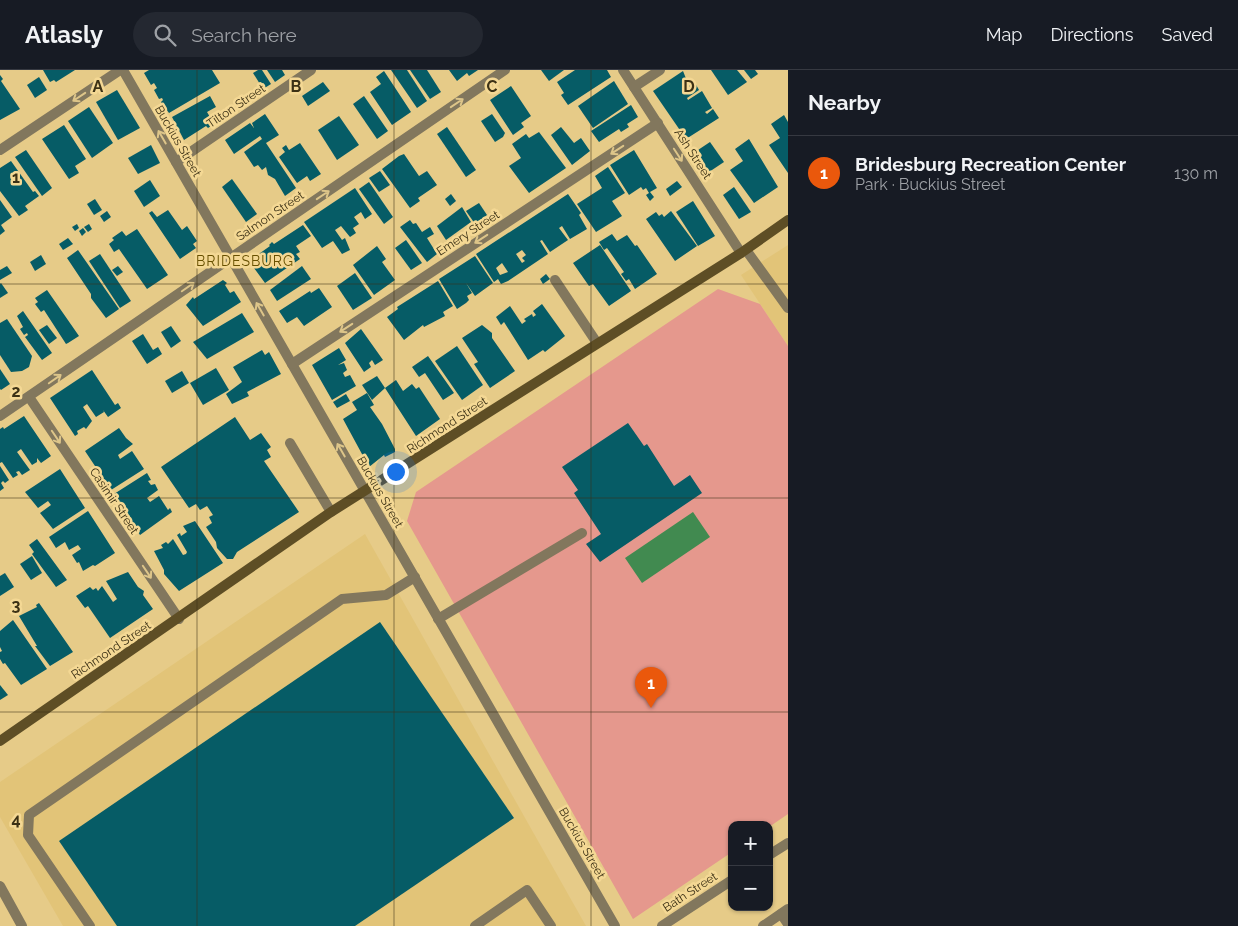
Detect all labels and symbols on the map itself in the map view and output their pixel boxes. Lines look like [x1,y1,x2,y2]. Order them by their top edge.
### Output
text: A [93,77,104,96]
text: B [291,77,302,96]
text: C [487,77,498,96]
text: D [683,77,695,96]
street label: Tilton Street [204,81,268,131]
one-way arrow [72,92,86,102]
one-way arrow [449,98,463,108]
street label: Buckius Street [152,103,204,179]
street label: Ash Street [672,126,714,182]
one-way arrow [156,131,166,145]
one-way arrow [610,145,624,155]
one-way arrow [673,147,683,161]
text: 1 [12,168,20,187]
street label: Salmon Street [234,188,306,244]
one-way arrow [315,190,329,200]
street label: Emery Street [434,208,502,258]
one-way arrow [475,234,489,244]
district label: BRIDESBURG [196,253,294,269]
one-way arrow [181,282,195,292]
one-way arrow [255,301,265,316]
one-way arrow [339,324,353,334]
one-way arrow [47,374,61,384]
text: 2 [11,382,21,401]
street label: Richmond Street [404,394,490,456]
one-way arrow [51,430,61,444]
one-way arrow [336,443,346,457]
street label: Buckius Street [354,454,406,530]
your location [383,459,409,485]
street label: Casimir Street [87,465,141,537]
one-way arrow [142,564,152,578]
text: 3 [12,596,21,615]
street label: Richmond Street [69,618,153,682]
pin: 1 [635,667,667,708]
street label: Buckius Street [556,805,608,881]
text: 4 [11,810,21,829]
street label: Bath Street [660,869,720,915]

